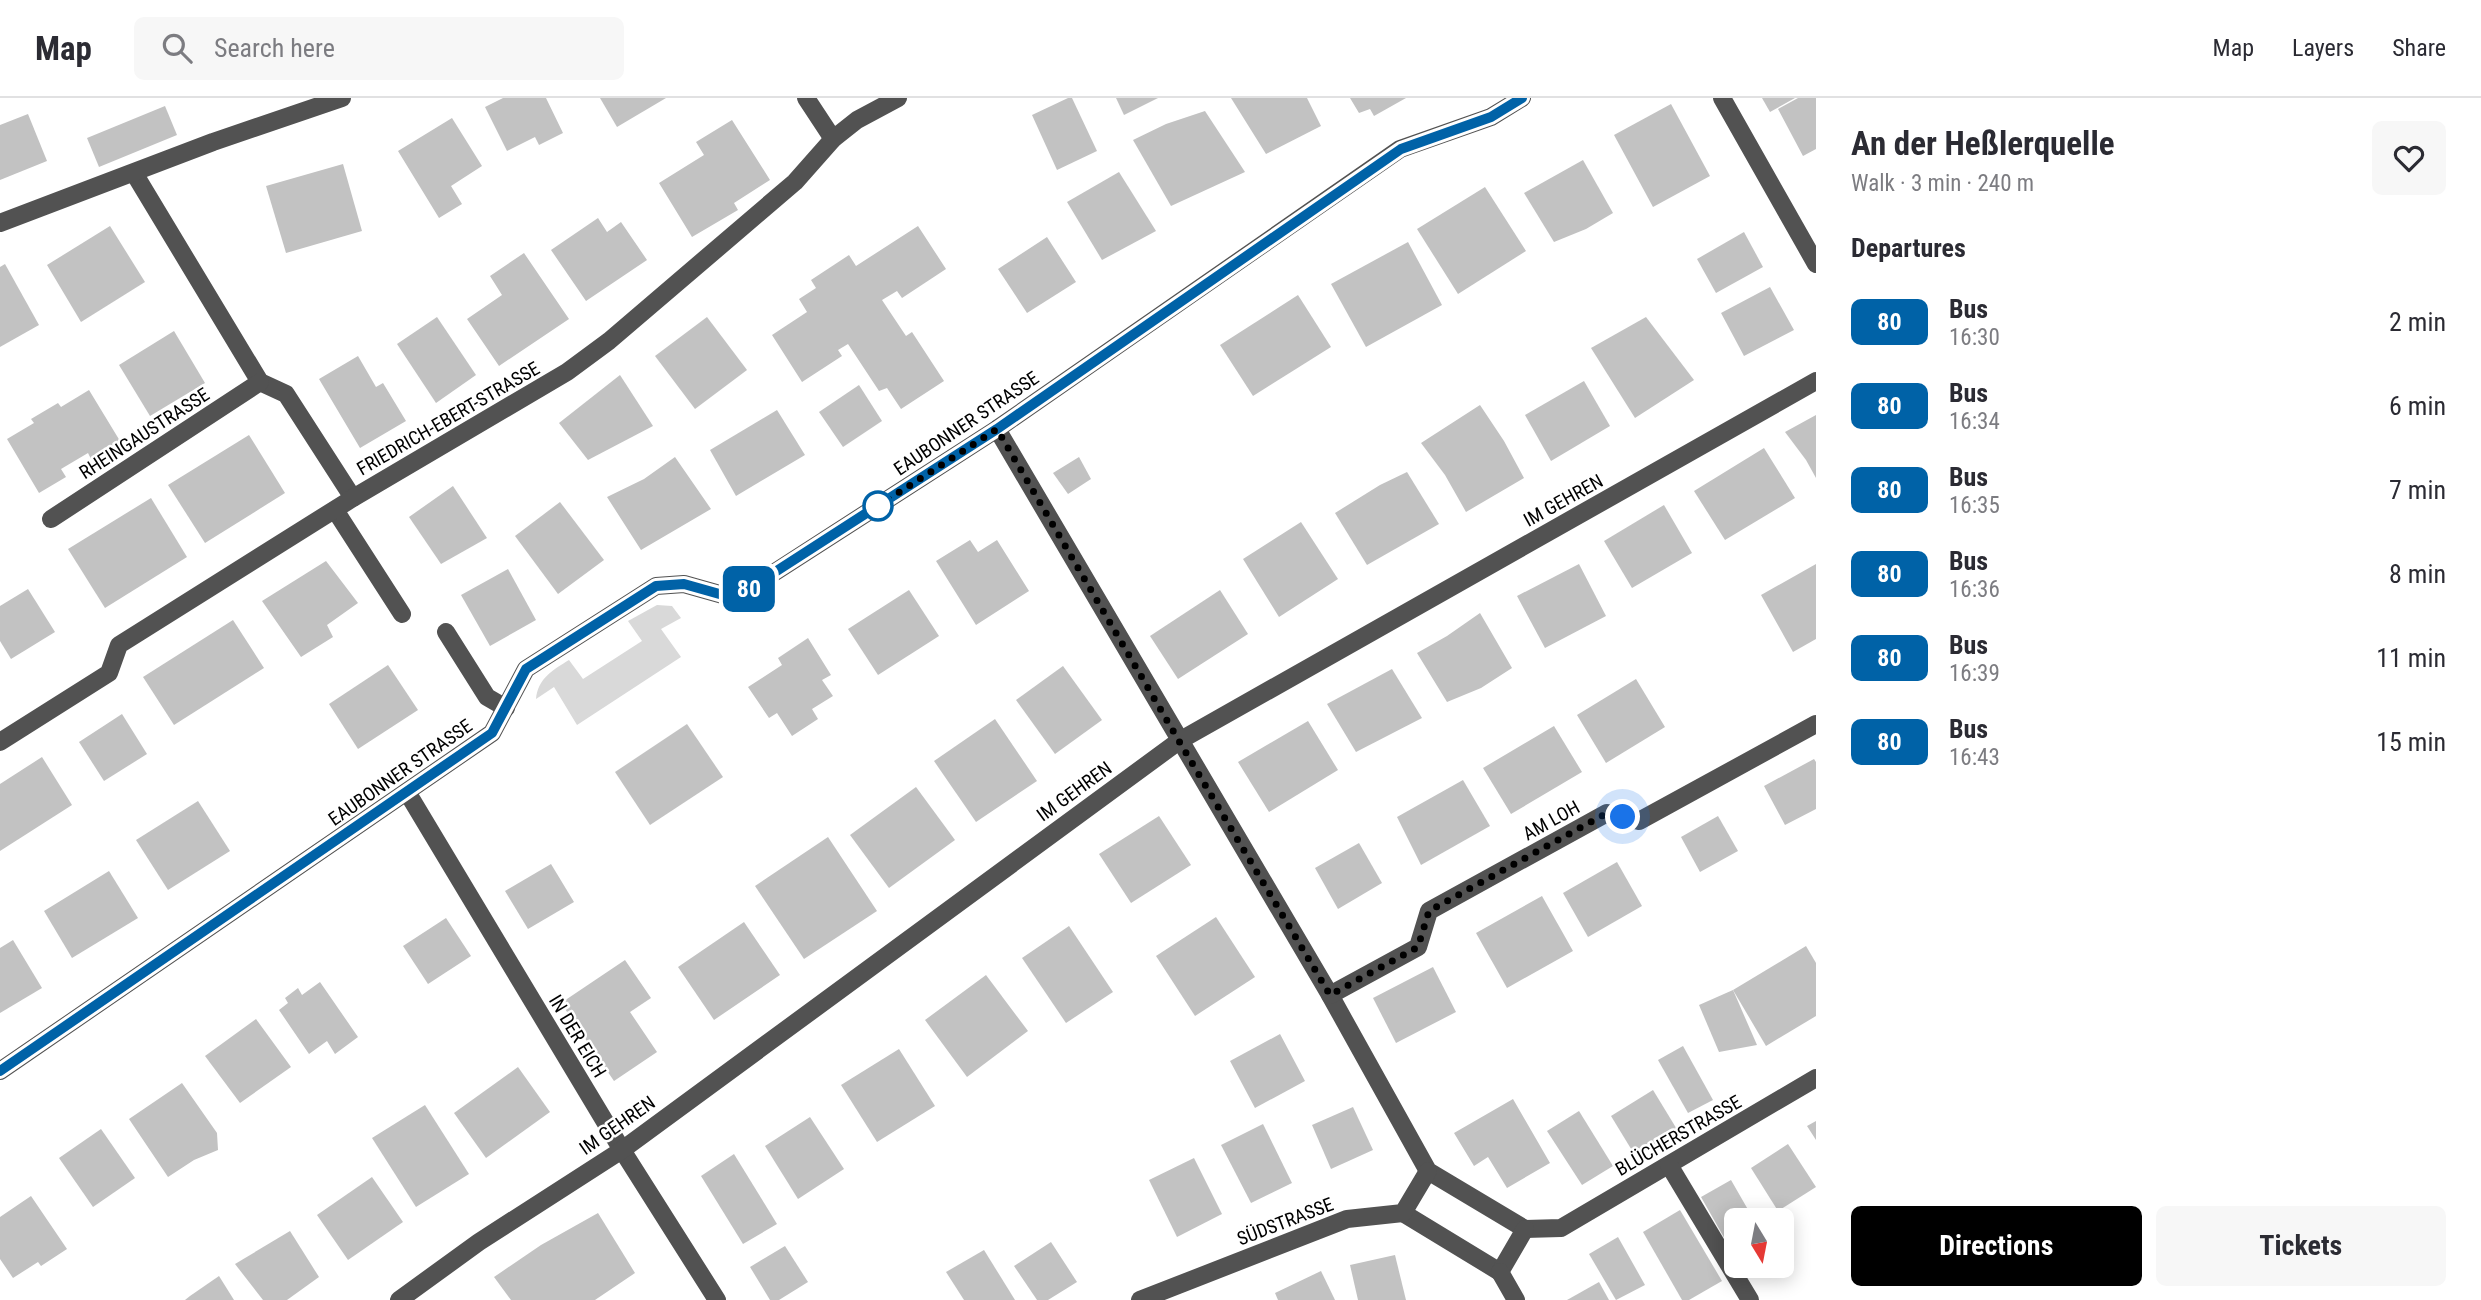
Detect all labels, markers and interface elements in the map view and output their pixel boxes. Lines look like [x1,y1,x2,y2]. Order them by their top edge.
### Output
search box [134,17,624,80]
text: Map [35,29,92,68]
icon: search [158,29,196,67]
text: Search here [214,33,335,63]
text: Map [2213,34,2254,62]
text: Layers [2292,34,2354,62]
text: Share [2392,34,2446,62]
button: heart [2372,121,2446,195]
text: An der Heßlerquelle [1851,124,2115,163]
text: Walk · 3 min · 240 m [1851,170,2034,197]
text: Departures [1851,233,1966,263]
text: Bus [1949,294,1988,324]
text: 2 min [2389,307,2446,337]
text: 80 [1877,308,1902,336]
text: 16:30 [1949,324,2000,351]
street label: FRIEDRICH-EBERT-STRASSE [353,357,544,480]
street label: EAUBONNER STRASSE [889,366,1043,481]
text: Bus [1949,378,1988,408]
street label: RHEINGAUSTRASSE [75,383,214,484]
text: 6 min [2389,391,2446,421]
text: 80 [1877,392,1902,420]
text: 16:34 [1949,408,2000,435]
text: Bus [1949,462,1988,492]
street label: IM GEHREN [1520,469,1607,532]
text: 7 min [2389,475,2446,505]
text: 80 [1877,476,1902,504]
unlabelled marker [863,491,893,521]
text: 16:35 [1949,492,2000,519]
text: Bus [1949,546,1988,576]
text: 8 min [2389,559,2446,589]
text: 80 [1877,560,1902,588]
line badge: 80 [718,566,780,612]
text: 80 [737,575,761,603]
text: 16:36 [1949,576,2000,603]
text: Bus [1949,630,1988,660]
text: 11 min [2376,643,2446,673]
text: 80 [1877,644,1902,672]
text: 16:39 [1949,660,2000,687]
street label: EAUBONNER STRASSE [324,714,477,831]
text: Bus [1949,714,1988,744]
text: 15 min [2376,727,2446,757]
text: 80 [1877,728,1902,756]
text: 16:43 [1949,744,2000,771]
street label: IM GEHREN [1032,756,1116,826]
street label: AM LOH [1519,796,1584,845]
your location [1605,799,1640,834]
street label: IN DER EICH [544,991,611,1082]
street label: BLÜCHERSTRASSE [1611,1090,1745,1181]
street label: IM GEHREN [575,1091,660,1160]
street label: SÜDSTRASSE [1234,1193,1337,1250]
button: Directions [1851,1206,2142,1286]
button: Tickets [2156,1206,2446,1286]
north arrow [1724,1208,1794,1278]
map controls [1724,1208,1794,1278]

